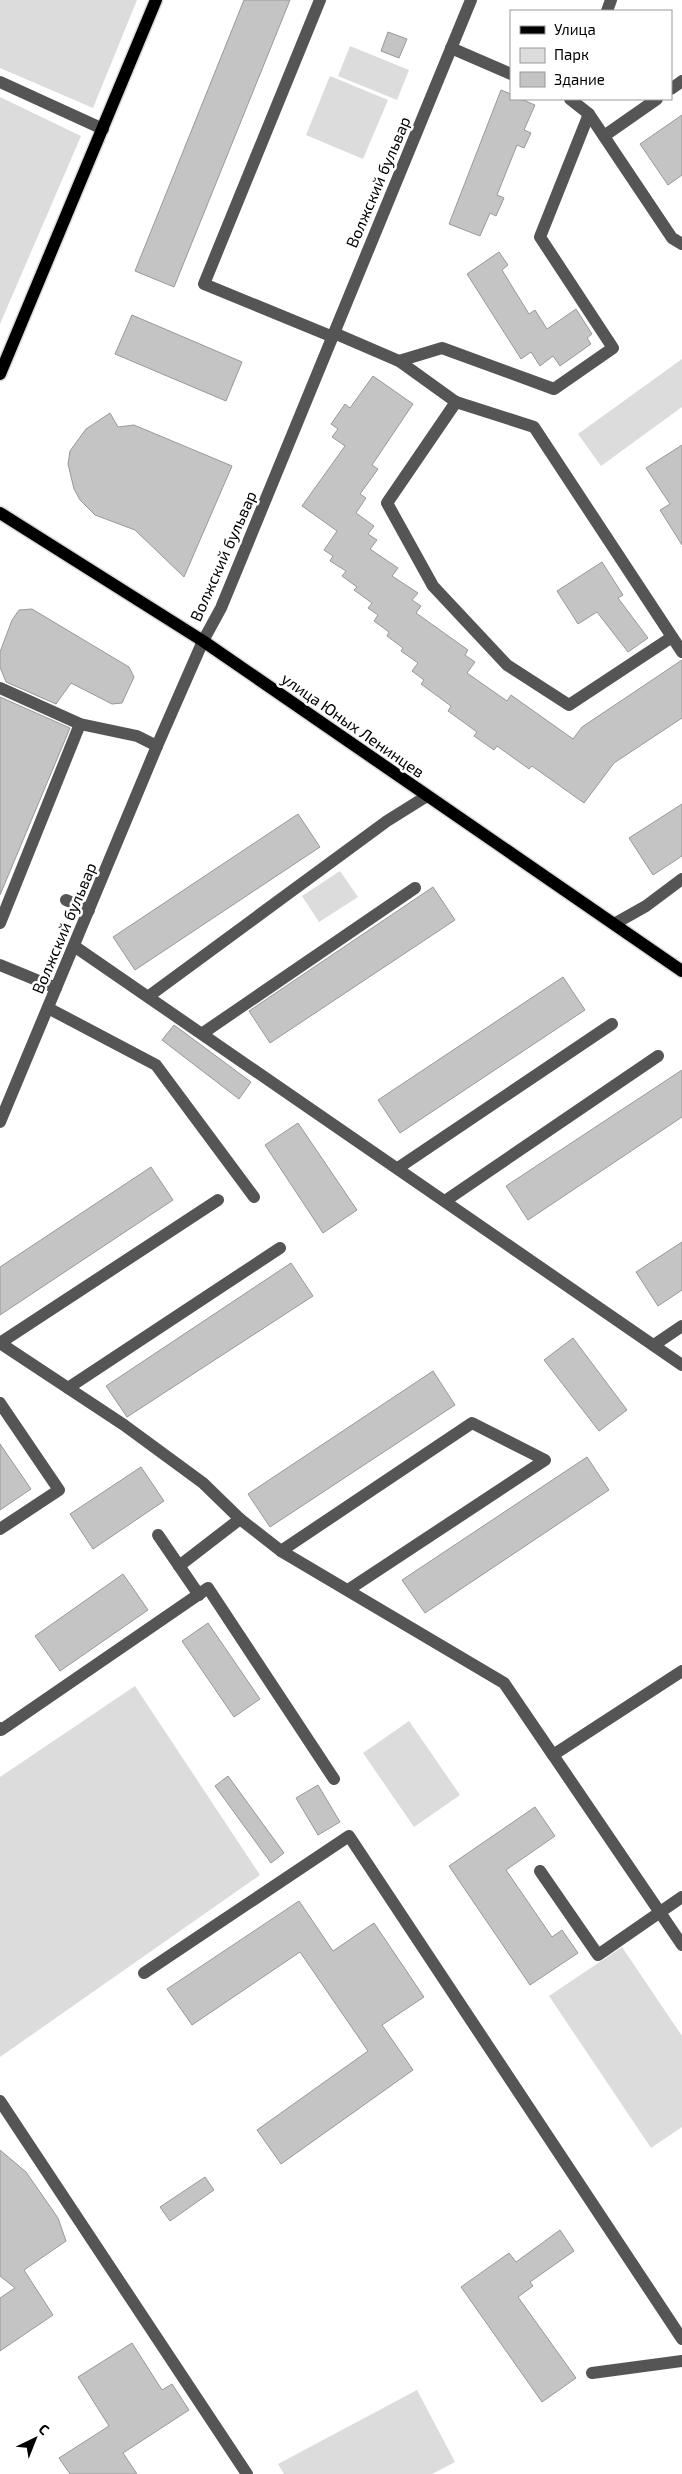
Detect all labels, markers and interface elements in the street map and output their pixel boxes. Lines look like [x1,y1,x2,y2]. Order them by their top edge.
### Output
legend [510,10,672,100]
text: Улица [554,20,596,38]
text: Парк [554,45,589,63]
text: Здание [554,70,605,88]
street label: Волжский бульвар [341,113,415,251]
street label: Волжский бульвар [185,488,261,624]
street label: улица Юных Ленинцев [278,668,428,782]
street label: Волжский бульвар [27,859,101,997]
north arrow [10,2414,60,2464]
text: С [35,2420,53,2438]

